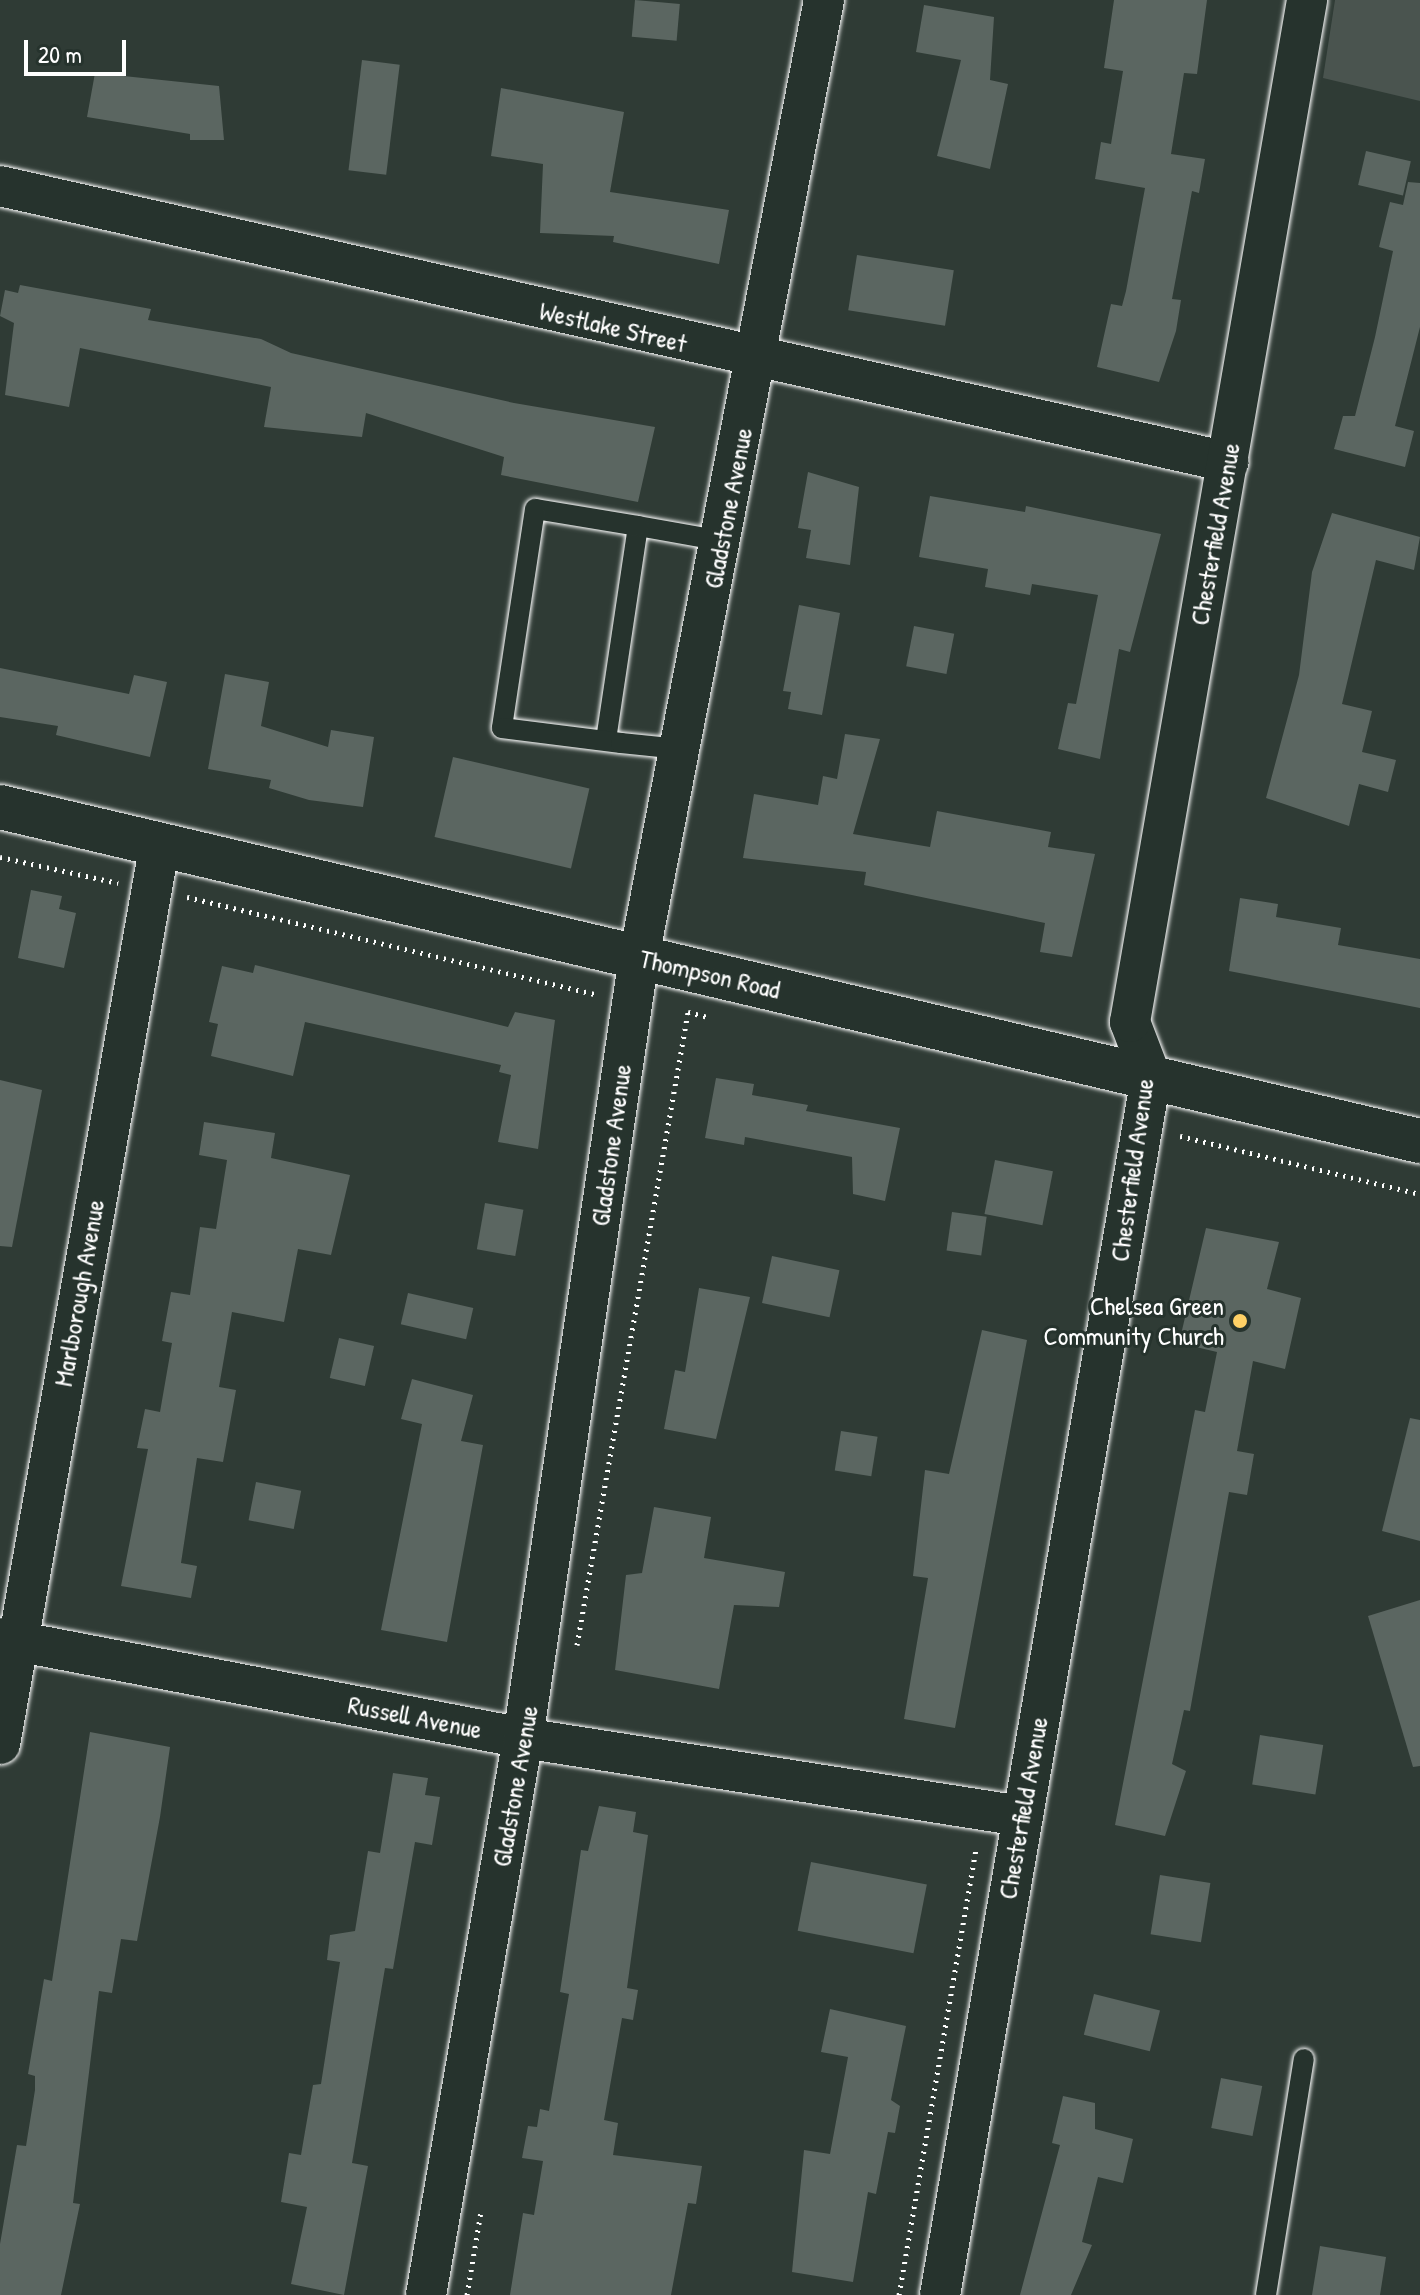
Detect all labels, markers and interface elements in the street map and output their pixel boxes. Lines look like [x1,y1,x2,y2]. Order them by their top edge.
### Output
scale bar [28,24,130,74]
text: 20 m [38,38,82,70]
street label: Westlake Street [536,295,690,359]
street label: Gladstone Avenue [697,425,759,591]
street label: Chesterfield Avenue [1184,440,1246,628]
street label: Thompson Road [637,943,783,1005]
street label: Gladstone Avenue [584,1062,638,1228]
street label: Chesterfield Avenue [1104,1076,1160,1264]
street label: Marlborough Avenue [47,1197,111,1389]
place label: Chelsea Green Community Church [1043,1290,1224,1352]
marker: Chelsea Green Community Church [1231,1312,1249,1330]
street label: Russell Avenue [345,1689,485,1745]
street label: Gladstone Avenue [485,1703,545,1869]
street label: Chesterfield Avenue [992,1714,1054,1902]

